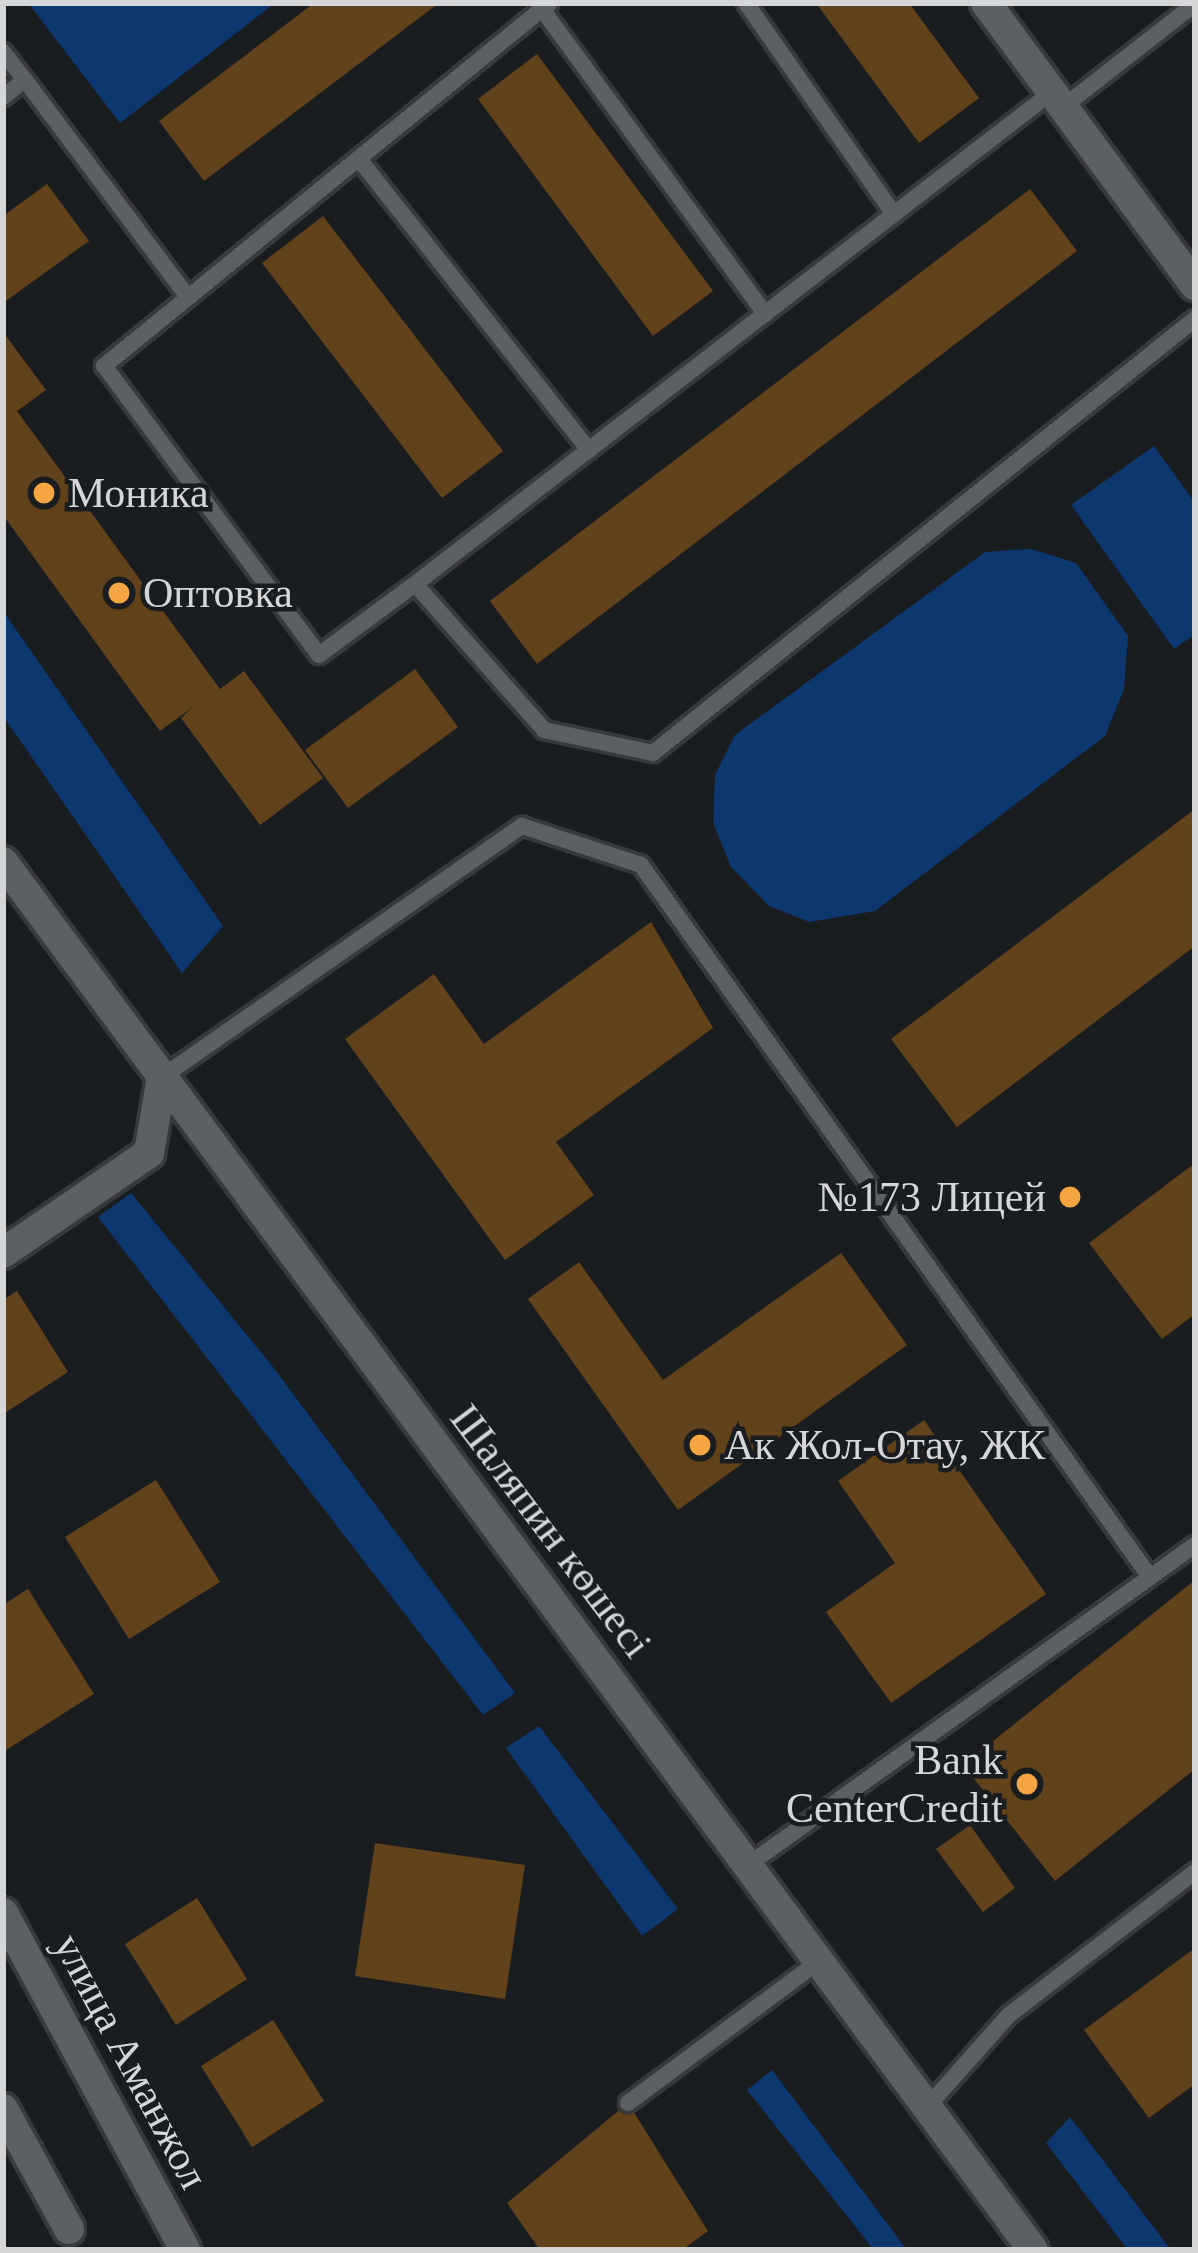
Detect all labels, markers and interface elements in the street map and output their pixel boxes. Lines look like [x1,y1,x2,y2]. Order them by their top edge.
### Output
place label: Моника [68,468,209,518]
marker: Моника [31,480,57,506]
place label: Оптовка [143,568,293,618]
marker: Оптовка [106,580,132,606]
place label: №173 Лицей [818,1172,1046,1222]
marker: №173 Лицей [1057,1184,1083,1210]
street label: Шаляпин көшесі [440,1395,662,1667]
place label: Ак Жол-Отау, ЖК [724,1420,1045,1470]
marker: Ак Жол-Отау, ЖК [687,1432,713,1458]
place label: Bank CenterCredit [786,1735,1003,1834]
marker: Bank CenterCredit [1014,1771,1040,1797]
street label: улица Аманжол [43,1925,219,2197]

